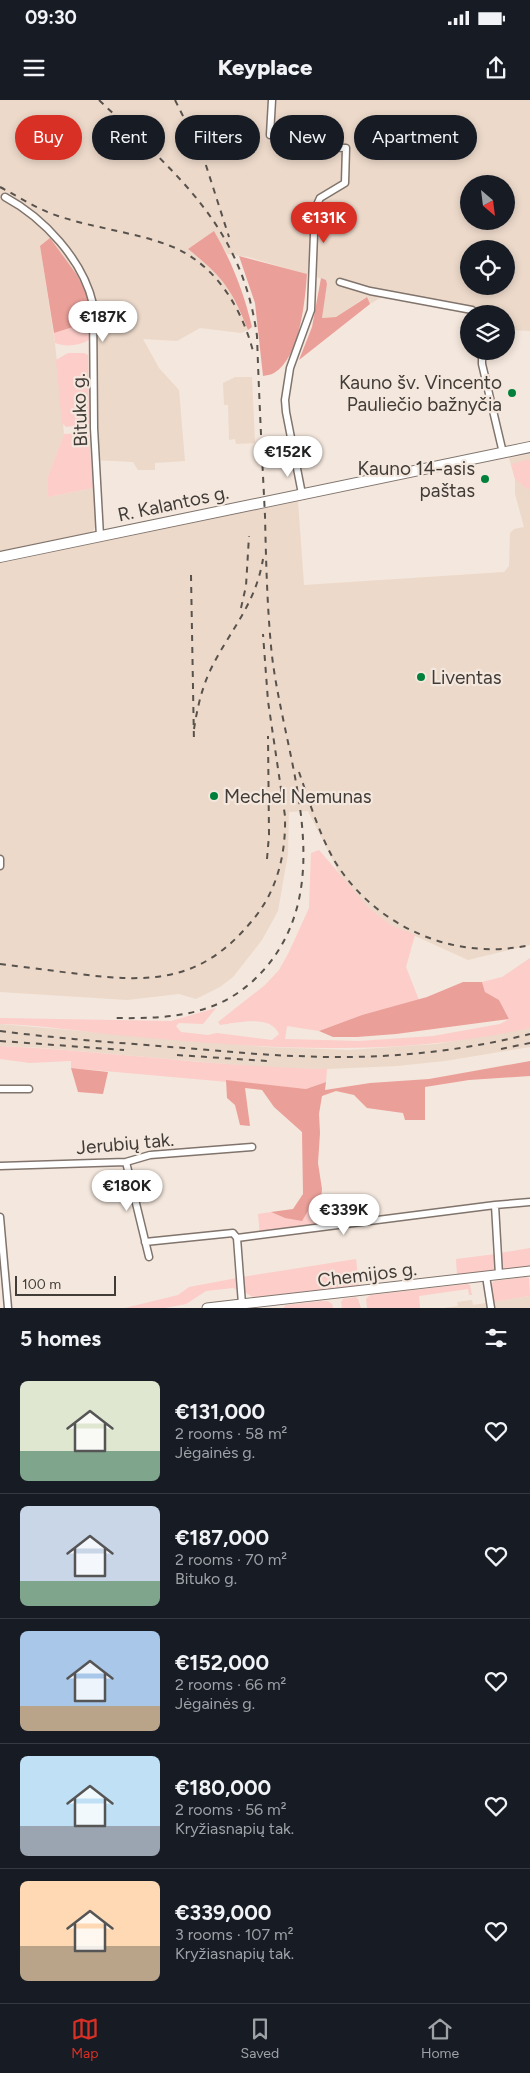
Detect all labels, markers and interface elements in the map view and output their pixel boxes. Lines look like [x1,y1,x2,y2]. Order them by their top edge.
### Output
text: 09:30 [25,6,77,29]
icon: menu [20,54,48,82]
text: Keyplace [218,54,312,81]
icon: share [482,54,510,82]
chip: Buy [15,115,82,160]
chip: Rent [92,115,165,160]
chip: Filters [175,115,260,160]
chip: New [270,115,344,160]
chip: Apartment [354,115,477,160]
north arrow [460,175,515,230]
map controls [460,175,515,360]
pin: €131K [289,202,359,244]
text: €131K [302,208,346,227]
button: locate [460,240,515,295]
pin: €187K [68,300,138,343]
button: layers [460,305,515,360]
text: €187K [79,307,127,326]
place label: Kauno šv. Vincento Pauliečio bažnyčia [339,371,502,416]
street label: Bituko g. [67,373,92,447]
marker: Kauno šv. Vincento Pauliečio bažnyčia [506,387,518,399]
pin: €152K [253,436,323,478]
text: €152K [264,442,312,461]
place label: Kauno 14-asis paštas [358,457,475,502]
marker: Kauno 14-asis paštas [479,473,491,485]
street label: R. Kalantos g. [115,480,231,526]
place label: Liventas [431,666,502,689]
marker: Liventas [415,671,427,683]
place label: Mechel Nemunas [224,785,372,808]
marker: Mechel Nemunas [208,790,220,802]
street label: Jerubių tak. [75,1128,175,1159]
pin: €180K [92,1170,162,1212]
text: €180K [103,1176,151,1195]
pin: €339K [309,1194,379,1236]
text: €339K [320,1200,368,1219]
street label: Chemijos g. [316,1257,418,1292]
scale bar [15,1273,116,1296]
text: 100 m [22,1276,61,1293]
icon: filters [482,1324,510,1352]
text: 5 homes [20,1326,101,1351]
text: €131,000 [175,1399,265,1424]
icon: home [60,1401,120,1461]
icon: heart [482,1417,510,1445]
text: 2 rooms · 58 m² [175,1424,287,1443]
text: Jėgainės g. [175,1443,255,1462]
text: €187,000 [175,1525,269,1550]
icon: home [60,1526,120,1586]
icon: heart [482,1542,510,1570]
text: 2 rooms · 70 m² [175,1550,287,1569]
text: Bituko g. [175,1569,237,1588]
text: €152,000 [175,1650,269,1675]
icon: home [60,1651,120,1711]
icon: heart [482,1667,510,1695]
text: 2 rooms · 66 m² [175,1675,286,1694]
text: Jėgainės g. [175,1694,255,1713]
text: €180,000 [175,1775,271,1800]
icon: home [60,1776,120,1836]
icon: heart [482,1792,510,1820]
text: 2 rooms · 56 m² [175,1800,287,1819]
text: Kryžiasnapių tak. [175,1819,294,1838]
text: €339,000 [175,1900,271,1925]
icon: home [60,1901,120,1961]
icon: heart [482,1917,510,1945]
text: 3 rooms · 107 m² [175,1925,293,1944]
text: Kryžiasnapių tak. [175,1944,294,1963]
tab: Map [71,2015,99,2062]
tab: Saved [241,2015,279,2062]
tab: Home [421,2015,459,2062]

